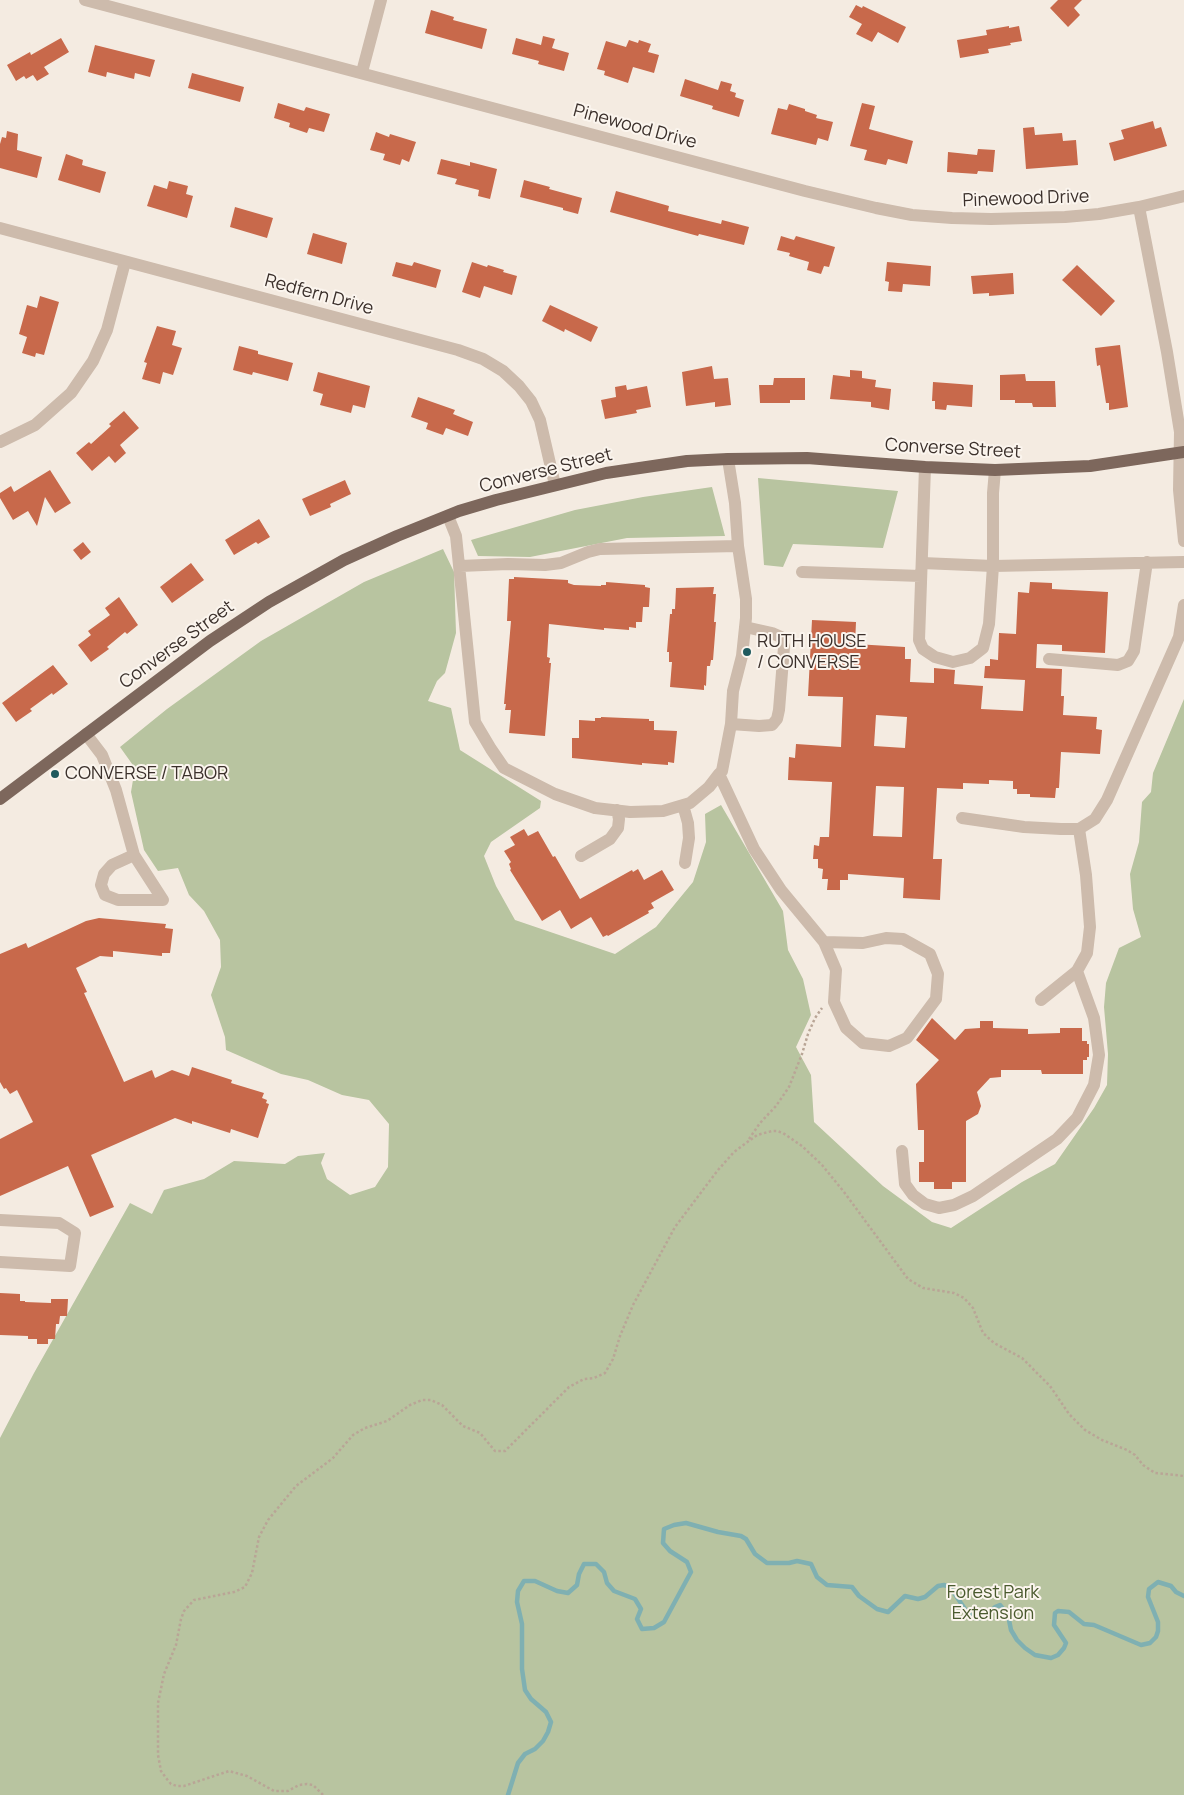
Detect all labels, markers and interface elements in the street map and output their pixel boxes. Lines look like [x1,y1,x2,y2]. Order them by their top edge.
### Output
street label: Pinewood Drive [571,100,699,154]
street label: Pinewood Drive [962,186,1090,212]
street label: Redfern Drive [262,270,376,320]
street label: Converse Street [884,435,1022,463]
street label: Converse Street [477,444,615,498]
street label: Converse Street [116,596,238,694]
place label: RUTH HOUSE / CONVERSE [757,631,866,674]
marker: RUTH HOUSE / CONVERSE [741,646,753,658]
place label: CONVERSE / TABOR [65,763,228,785]
marker: CONVERSE / TABOR [49,768,61,780]
park label: Forest Park Extension [947,1582,1039,1625]

